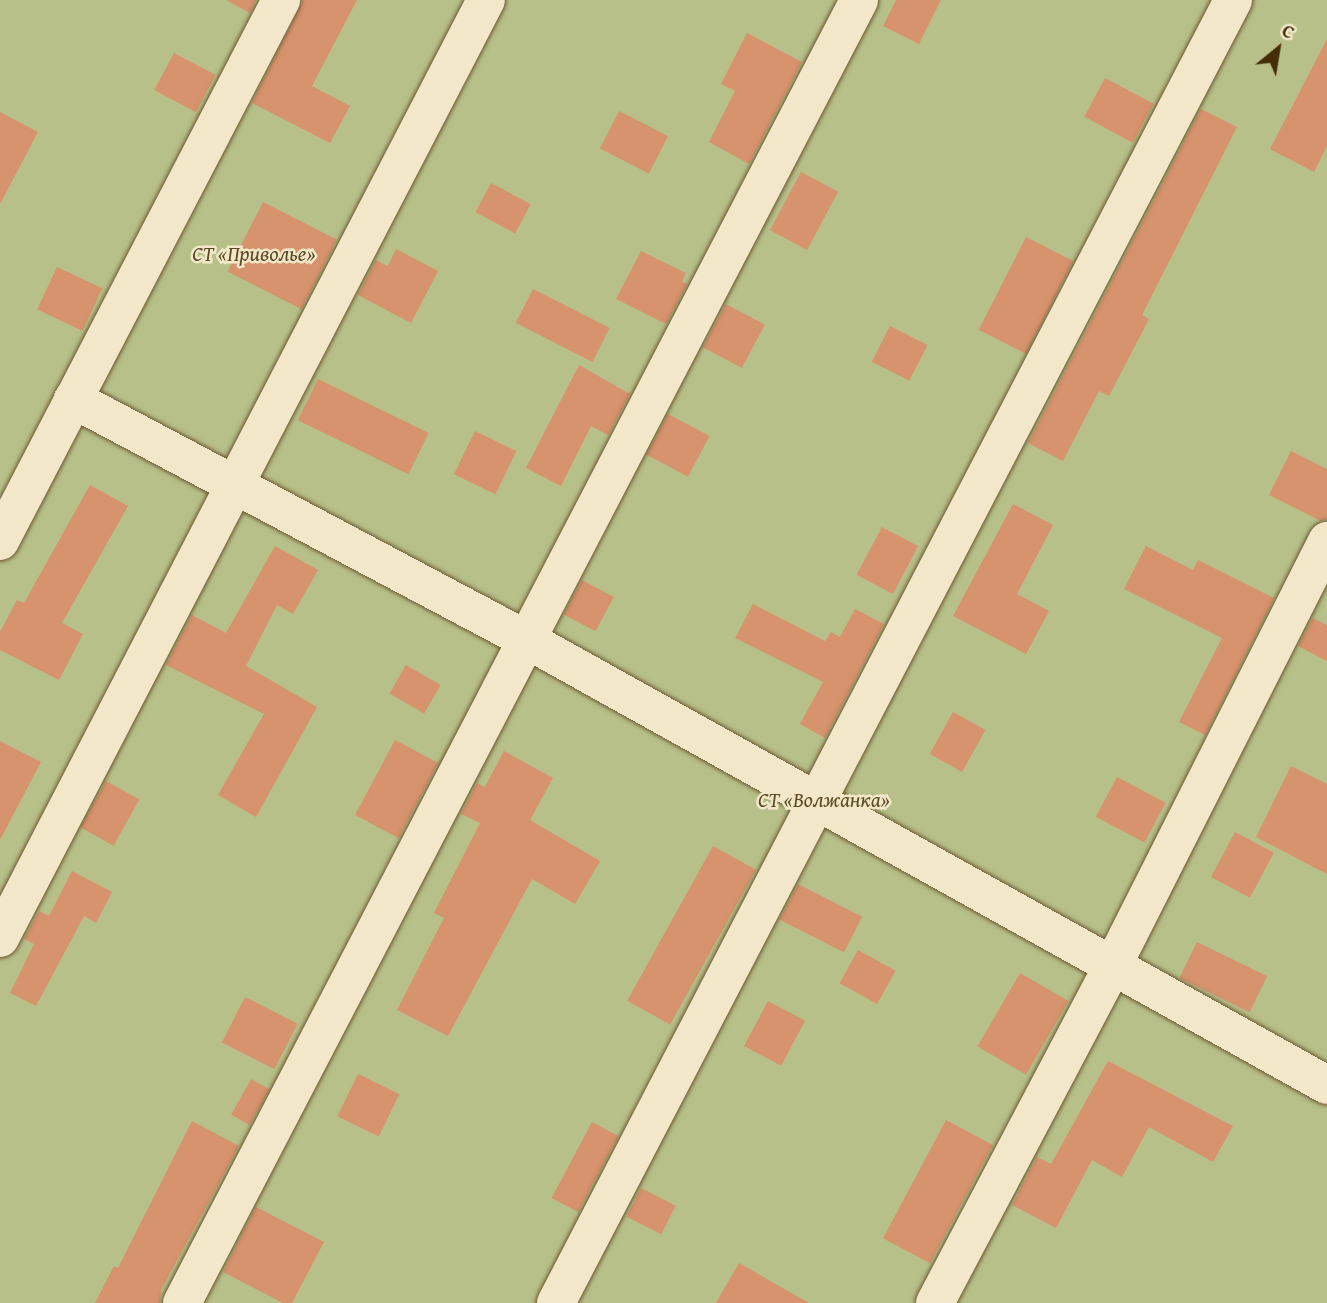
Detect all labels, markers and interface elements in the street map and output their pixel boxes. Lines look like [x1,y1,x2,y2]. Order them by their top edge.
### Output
north arrow [1243,14,1313,84]
text: С [1277,16,1300,46]
park label: СТ «Приволье» [192,241,316,267]
park label: СТ «Волжанка» [758,787,890,813]

